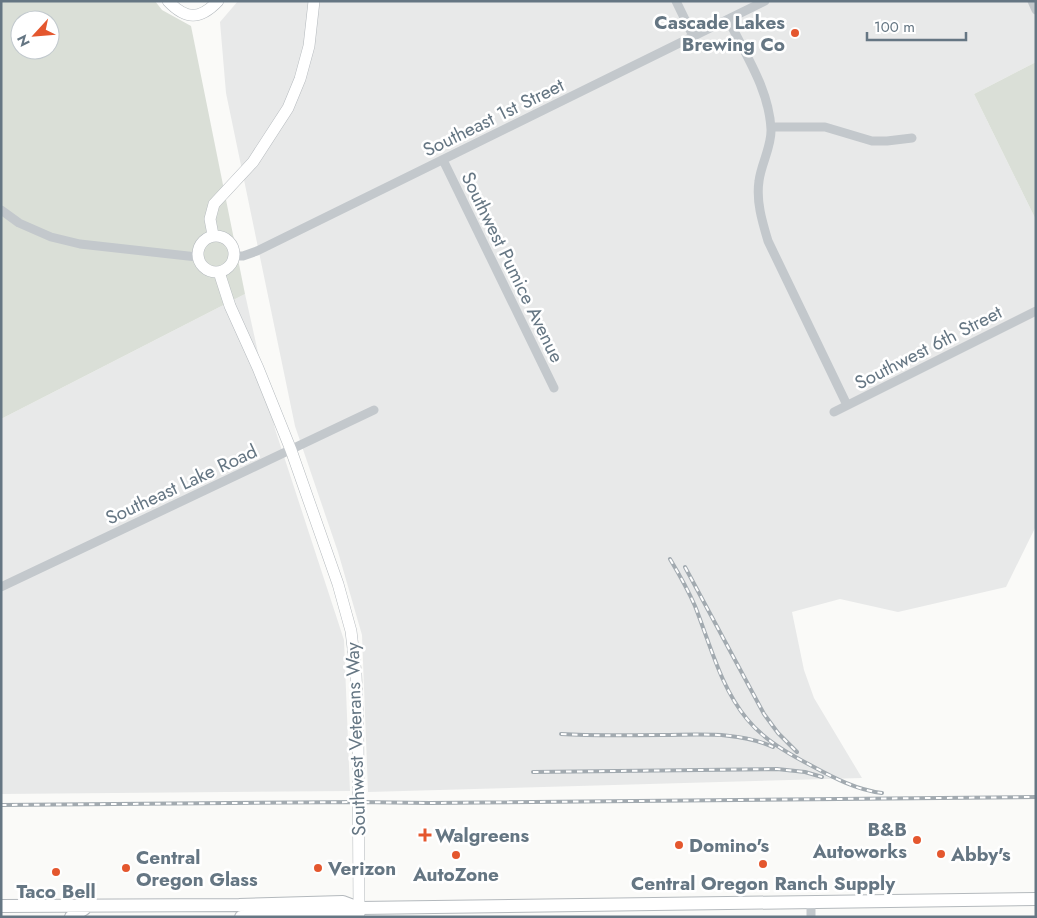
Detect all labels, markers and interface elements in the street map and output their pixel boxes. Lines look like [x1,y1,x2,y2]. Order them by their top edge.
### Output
place label: Cascade Lakes Brewing Co [654,9,785,58]
north arrow [10,10,60,60]
scale bar [867,10,966,42]
text: 100 m [874,16,915,38]
marker: Cascade Lakes Brewing Co [789,27,801,39]
text: N [12,31,35,50]
street label: Southeast 1st Street [418,71,569,163]
street label: Southwest Pumice Avenue [455,167,571,367]
street label: Southwest 6th Street [850,298,1007,396]
street label: Southeast Lake Road [101,437,261,531]
street label: Southwest Veterans Way [339,641,372,836]
place label: B&B Autoworks [812,816,907,865]
place label: Walgreens [435,822,530,849]
marker: Walgreens [419,829,431,841]
place label: Domino's [689,832,769,859]
marker: B&B Autoworks [911,834,923,846]
marker: Domino's [673,839,685,851]
place label: Abby's [950,841,1011,868]
place label: Central Oregon Glass [136,844,258,893]
marker: Abby's [935,848,947,860]
marker: AutoZone [450,849,462,861]
place label: Verizon [327,855,396,882]
marker: Central Oregon Ranch Supply [757,858,769,870]
place label: AutoZone [412,861,499,888]
marker: Central Oregon Glass [120,862,132,874]
marker: Verizon [312,862,324,874]
marker: Taco Bell [50,866,62,878]
place label: Central Oregon Ranch Supply [631,870,896,897]
place label: Taco Bell [16,878,96,905]

